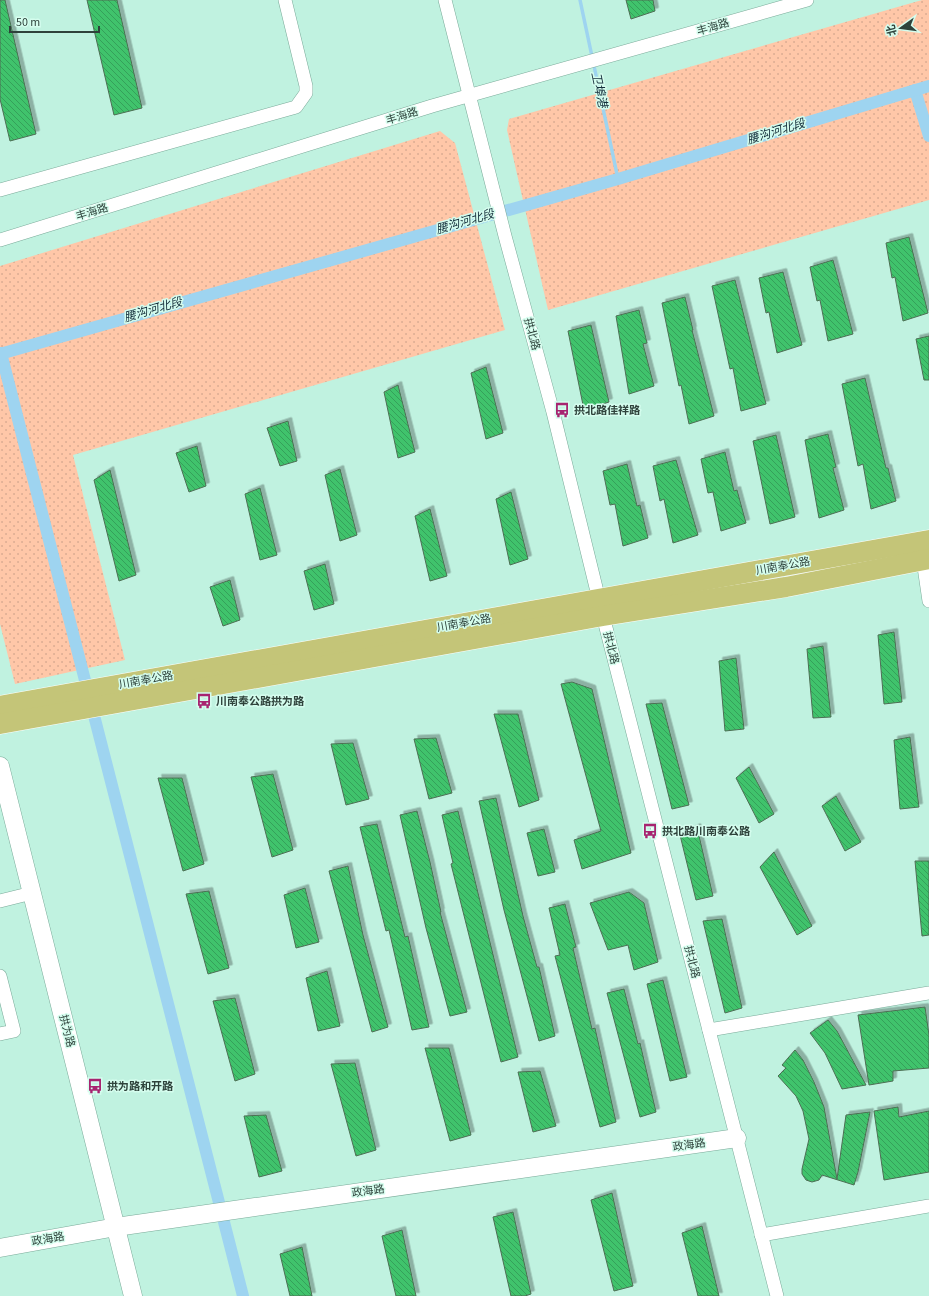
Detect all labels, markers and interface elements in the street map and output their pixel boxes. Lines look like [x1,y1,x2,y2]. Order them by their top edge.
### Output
scale bar [10,8,99,34]
north arrow [881,8,921,48]
text: 50 m [16,14,40,31]
street label: 丰海路 [695,15,731,39]
text: 北 [883,23,900,37]
water label: 卫埠港 [587,71,611,111]
street label: 丰海路 [384,104,420,128]
water label: 腰沟河北段 [745,115,808,149]
street label: 丰海路 [74,200,110,224]
water label: 腰沟河北段 [434,205,497,238]
water label: 腰沟河北段 [122,293,185,326]
street label: 拱北路 [520,316,544,352]
bus stop icon: 拱北路佳祥路 [553,401,571,419]
place label: 拱北路佳祥路 [574,403,641,418]
street label: 川南奉公路 [755,554,811,578]
street label: 川南奉公路 [436,611,492,635]
street label: 拱北路 [600,630,622,666]
street label: 川南奉公路 [118,668,174,692]
bus stop icon: 川南奉公路拱为路 [195,692,213,710]
place label: 川南奉公路拱为路 [216,694,305,709]
bus stop icon: 拱北路川南奉公路 [641,822,659,840]
place label: 拱北路川南奉公路 [662,824,751,839]
street label: 拱北路 [681,944,703,980]
street label: 拱为路 [56,1013,78,1049]
bus stop icon: 拱为路和开路 [86,1077,104,1095]
place label: 拱为路和开路 [107,1079,174,1094]
street label: 政海路 [672,1135,706,1155]
street label: 政海路 [351,1181,385,1201]
street label: 政海路 [30,1229,66,1249]

